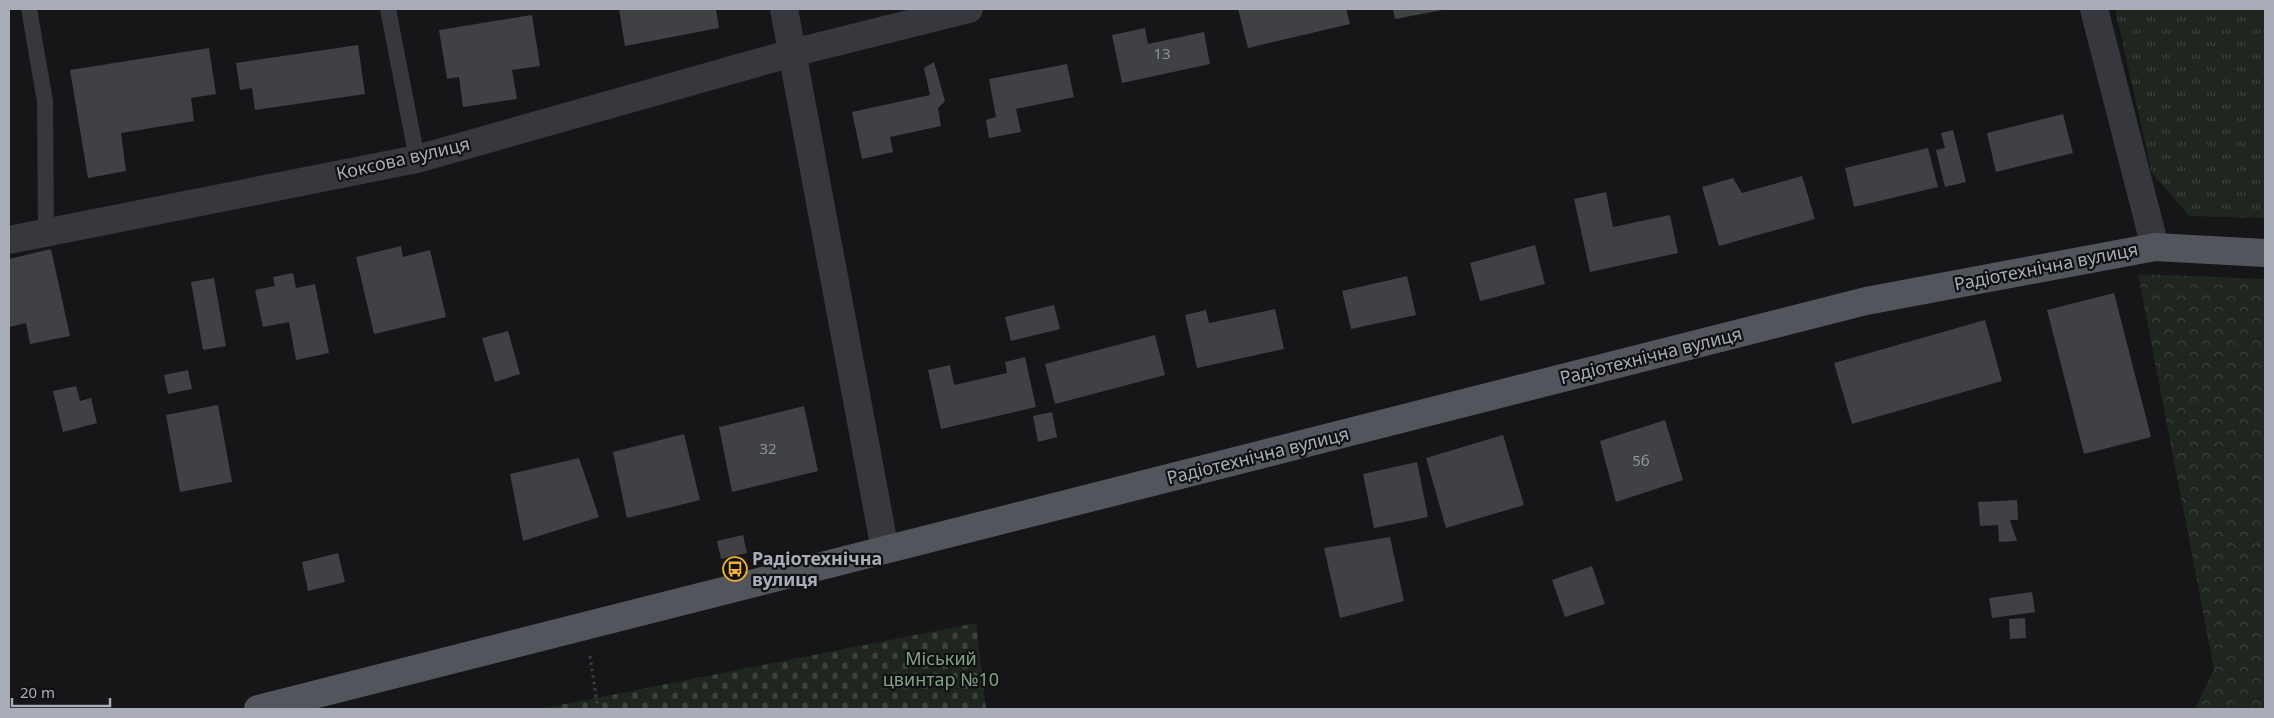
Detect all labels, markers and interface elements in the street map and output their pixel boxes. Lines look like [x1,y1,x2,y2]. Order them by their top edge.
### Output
house number: 13 [1153,43,1171,63]
street label: Коксова вулиця [334,131,472,185]
street label: Радіотехнічна вулиця [1952,236,2140,296]
street label: Радіотехнічна вулиця [1557,321,1744,389]
street label: Радіотехнічна вулиця [1164,421,1351,489]
house number: 32 [759,438,777,458]
house number: 5б [1632,450,1650,470]
place label: Радіотехнічна вулиця [752,546,882,591]
bus stop icon: Радіотехнічна вулиця [722,556,748,582]
park label: Міський цвинтар №10 [883,646,999,691]
scale bar [12,676,110,708]
text: 20 m [20,682,55,702]

